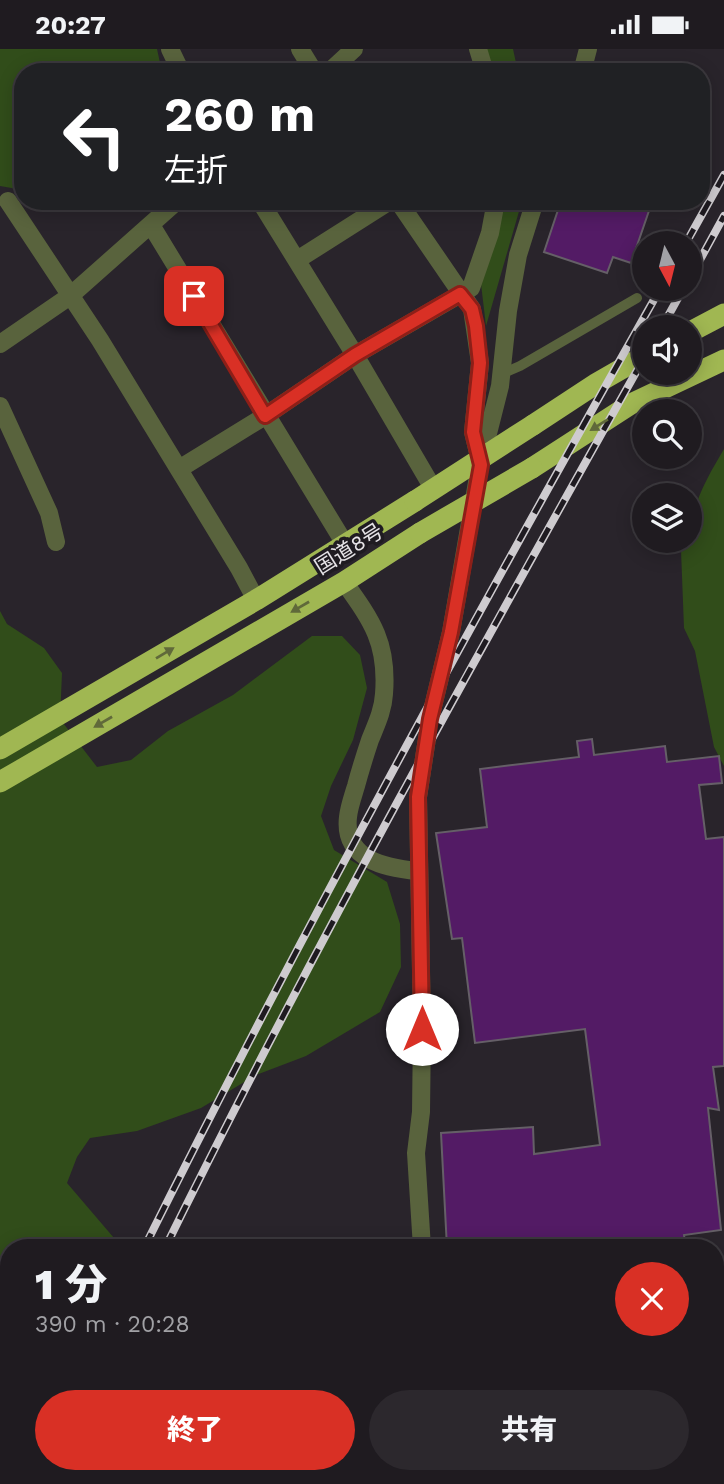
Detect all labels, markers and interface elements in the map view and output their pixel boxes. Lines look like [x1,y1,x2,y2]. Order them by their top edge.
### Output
text: 20:27 [35,10,106,40]
text: 260 m [164,85,315,143]
icon: left [49,91,140,182]
text: 左折 [164,151,228,189]
north arrow [632,231,702,301]
map controls [632,231,702,553]
pin [164,266,224,326]
icon: arrive [175,277,213,315]
button: sound [632,315,702,385]
button: search [632,399,702,469]
one-way arrow [589,419,608,432]
button: layers [632,483,702,553]
street label: 国道8号 [310,518,388,579]
one-way arrow [290,601,309,614]
one-way arrow [155,647,174,660]
one-way arrow [93,715,112,728]
position arrow [385,992,459,1066]
text: 1 分 [35,1260,107,1309]
button: close [615,1262,689,1336]
text: 390 m · 20:28 [35,1311,190,1338]
button: 終了 [35,1390,355,1470]
button: 共有 [369,1390,689,1470]

